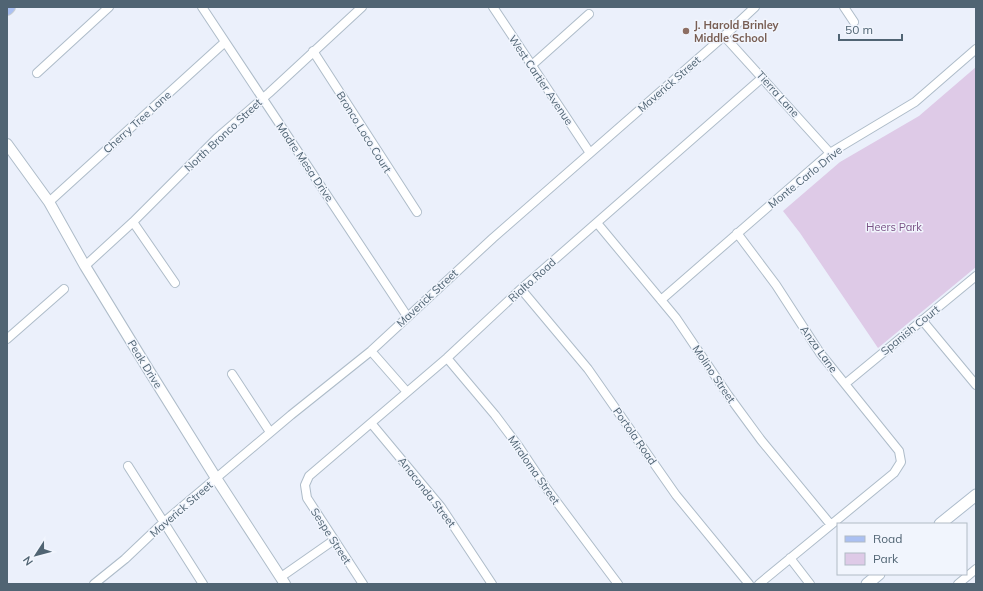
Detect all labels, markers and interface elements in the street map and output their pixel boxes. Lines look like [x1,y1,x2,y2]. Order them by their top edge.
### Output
scale bar [839,16,902,42]
place label: J. Harold Brinley Middle School [694,18,779,45]
text: 50 m [845,22,873,37]
marker: J. Harold Brinley Middle School [681,26,691,36]
street label: West Cartier Avenue [506,32,576,128]
street label: Maverick Street [635,53,703,115]
street label: Tierra Lane [753,68,803,120]
street label: Cherry Tree Lane [100,88,174,156]
street label: Bronco Loco Court [333,89,395,175]
street label: North Bronco Street [181,95,265,175]
street label: Madre Mesa Drive [273,120,337,204]
street label: Monte Carlo Drive [765,143,845,211]
park label: Heers Park [866,220,922,234]
street label: Rialto Road [505,255,559,305]
street label: Maverick Street [393,266,461,330]
street label: Spanish Court [878,302,942,358]
street label: Anza Lane [797,323,841,375]
street label: Peak Drive [125,337,165,391]
street label: Molino Street [689,342,739,406]
street label: Portola Road [610,405,660,467]
street label: Miraloma Street [505,433,563,507]
street label: Anaconda Street [395,454,459,530]
street label: Maverick Street [147,478,215,540]
street label: Sespe Street [308,505,354,567]
legend [837,523,967,575]
text: Road [873,531,902,546]
north arrow [16,535,56,575]
text: Park [873,551,899,566]
text: N [20,553,36,568]

